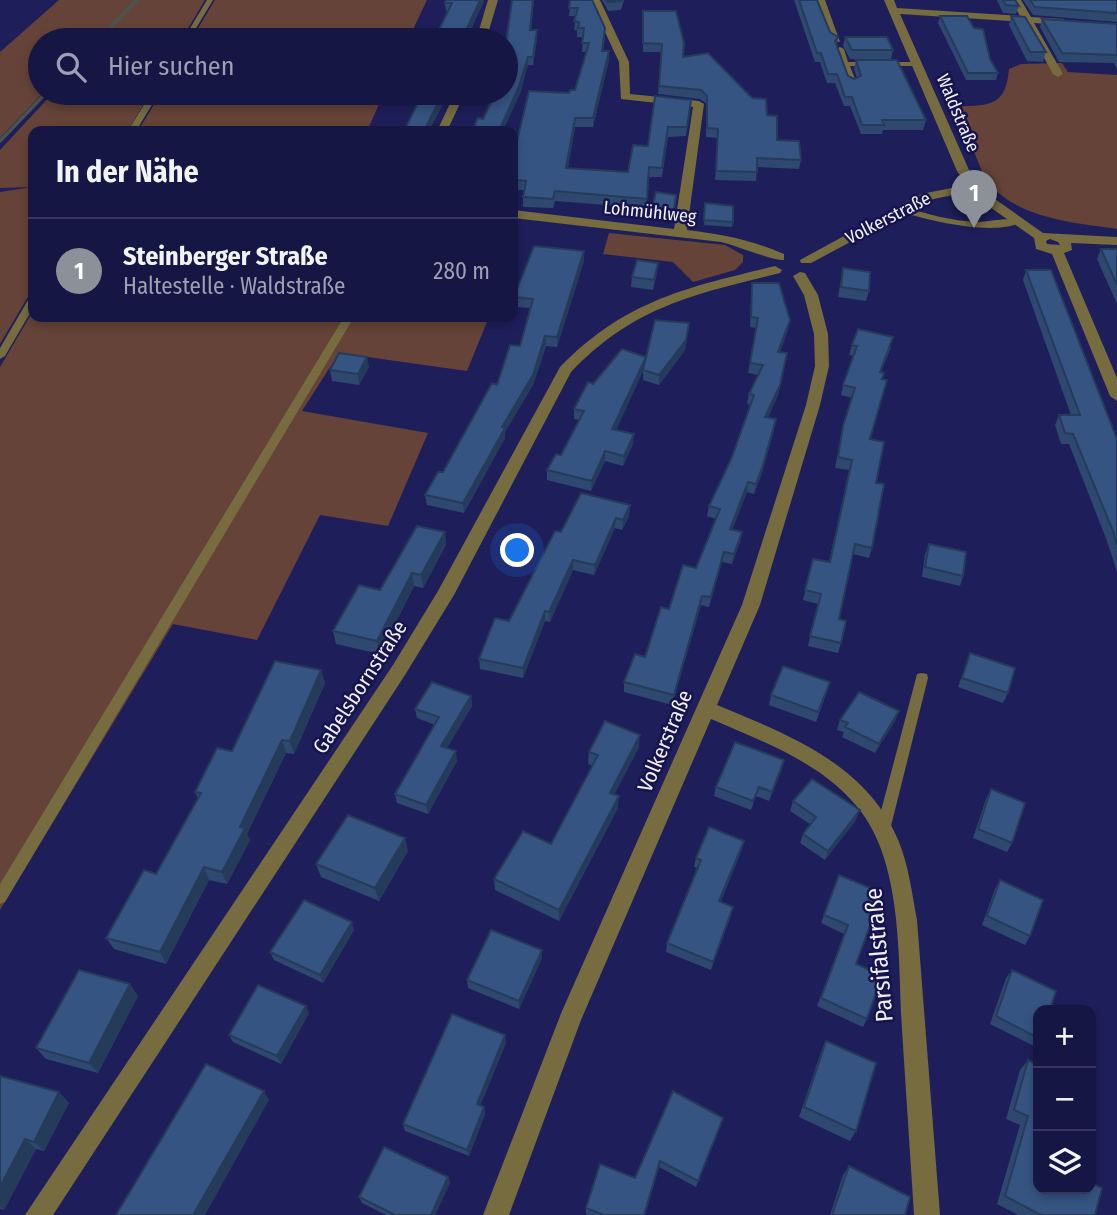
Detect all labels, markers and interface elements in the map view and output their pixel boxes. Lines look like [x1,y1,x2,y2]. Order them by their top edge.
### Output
search box [28,28,518,105]
icon: search [52,48,90,86]
text: Hier suchen [108,51,234,82]
street label: Waldstraße [932,71,984,155]
text: In der Nähe [56,154,199,190]
pin: 1 [951,170,997,228]
street label: Volkerstraße [842,187,934,249]
street label: Lohmühlweg [603,196,698,228]
text: Steinberger Straße [123,241,328,272]
text: 1 [74,257,84,285]
text: 280 m [433,257,490,285]
text: Haltestelle · Waldstraße [123,272,345,300]
your location [500,533,534,567]
street label: Gabelsbornstraße [307,616,413,758]
street label: Volkerstraße [632,686,698,796]
street label: Parsifalstraße [859,887,899,1023]
map controls [1033,1005,1096,1194]
button: + [1033,1005,1096,1068]
button: − [1033,1068,1096,1131]
button: layers [1033,1131,1096,1194]

